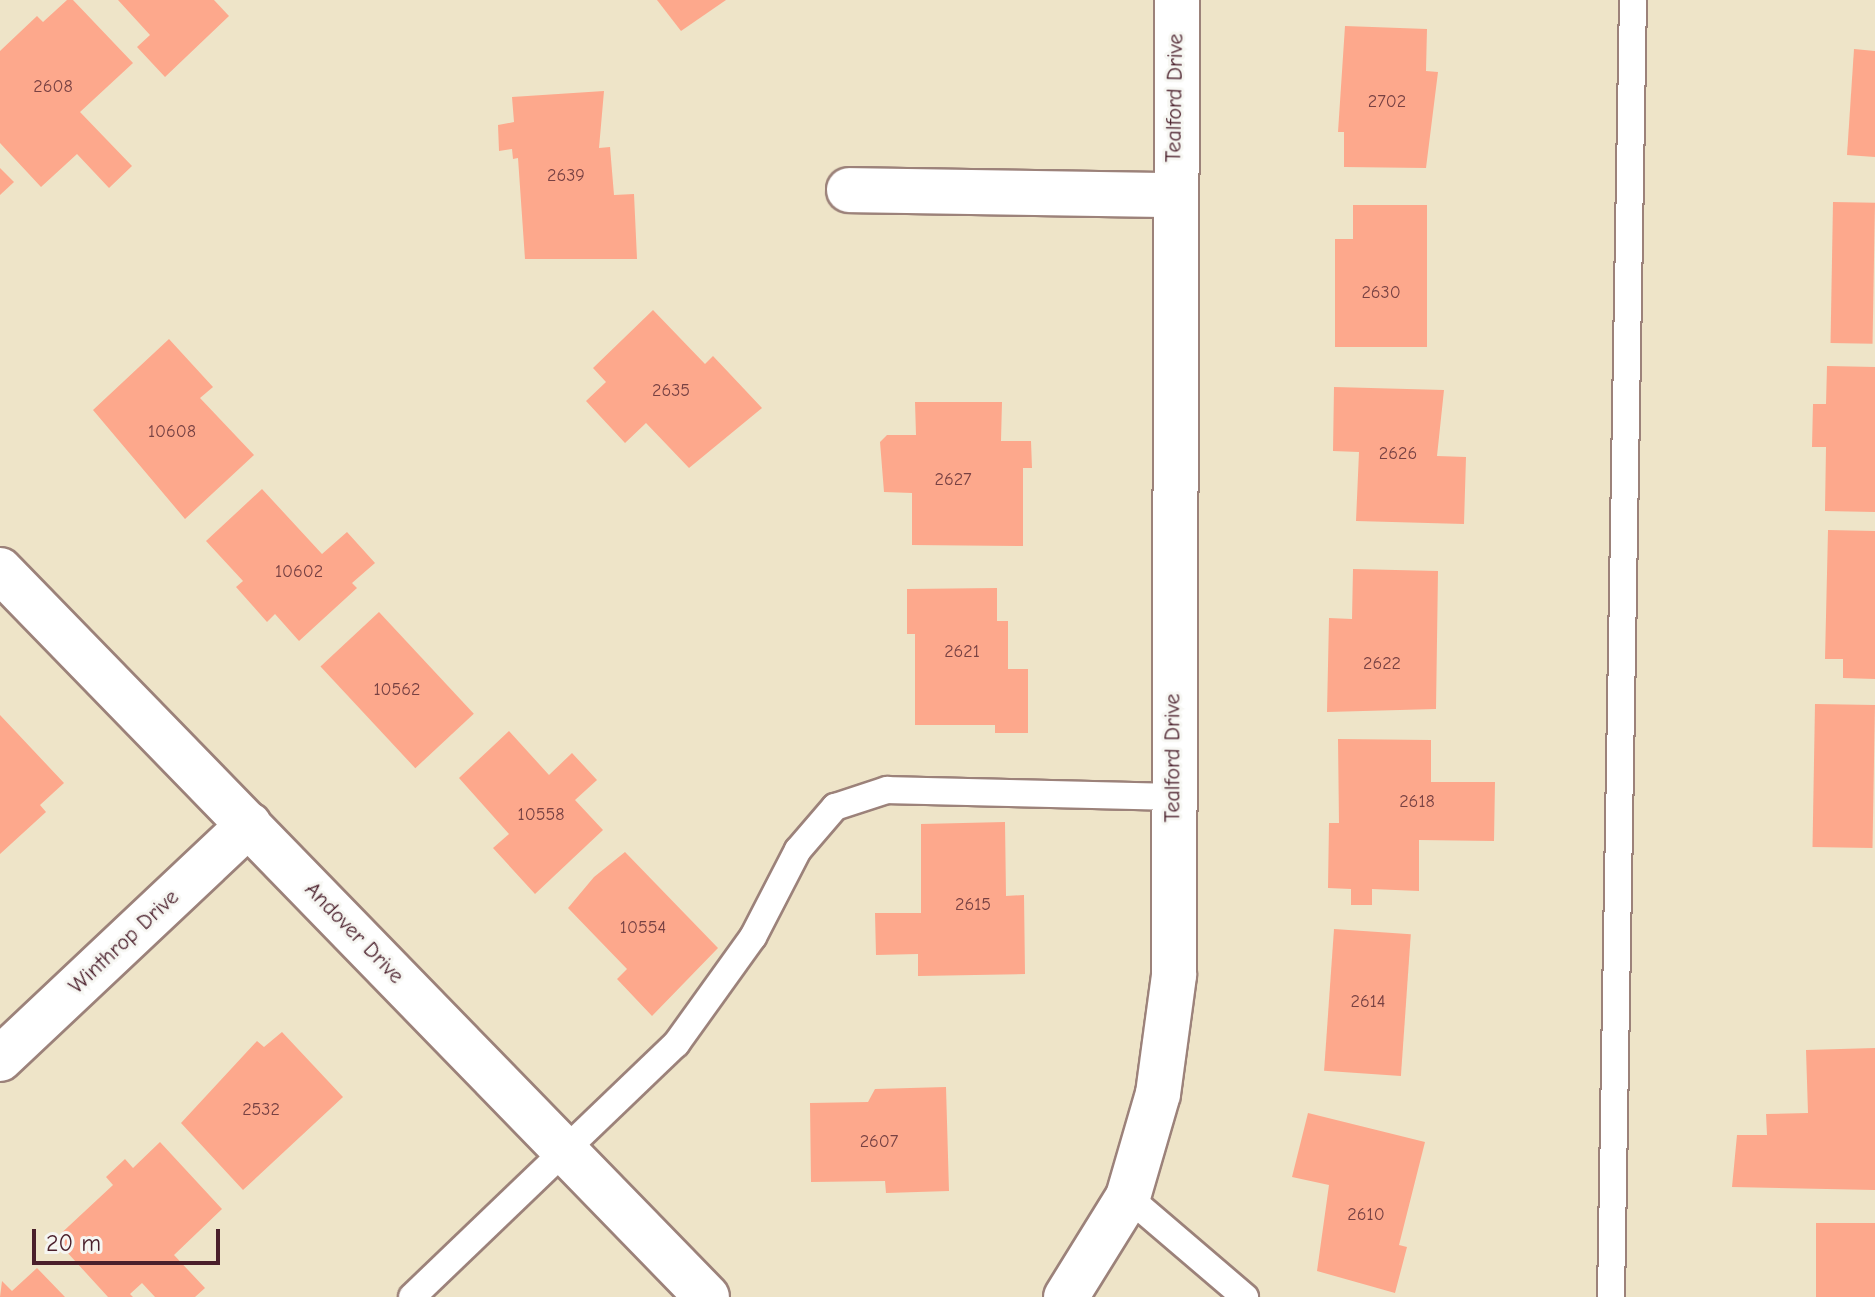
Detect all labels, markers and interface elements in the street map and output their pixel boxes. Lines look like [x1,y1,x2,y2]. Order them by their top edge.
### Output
street label: Tealford Drive [1161,33,1189,163]
house number: 2608 [33,76,73,98]
house number: 2702 [1368,91,1406,113]
house number: 2639 [547,165,585,187]
house number: 2630 [1361,282,1401,304]
house number: 2635 [652,380,690,402]
house number: 10608 [148,421,196,443]
house number: 2626 [1379,443,1417,465]
house number: 2627 [934,469,972,491]
house number: 10602 [275,561,323,583]
house number: 2621 [944,641,980,663]
house number: 2622 [1363,653,1401,675]
house number: 10562 [373,679,421,701]
street label: Tealford Drive [1160,694,1186,822]
house number: 2618 [1399,791,1435,813]
house number: 10558 [518,804,564,826]
street label: Andover Drive [299,877,409,989]
street label: Winthrop Drive [64,884,184,1000]
house number: 2615 [955,894,991,916]
house number: 10554 [620,917,666,939]
house number: 2614 [1351,991,1385,1013]
house number: 2532 [242,1099,280,1121]
house number: 2607 [860,1131,898,1153]
house number: 2610 [1347,1204,1385,1226]
scale bar [36,1213,224,1263]
text: 20 m [46,1229,101,1257]

